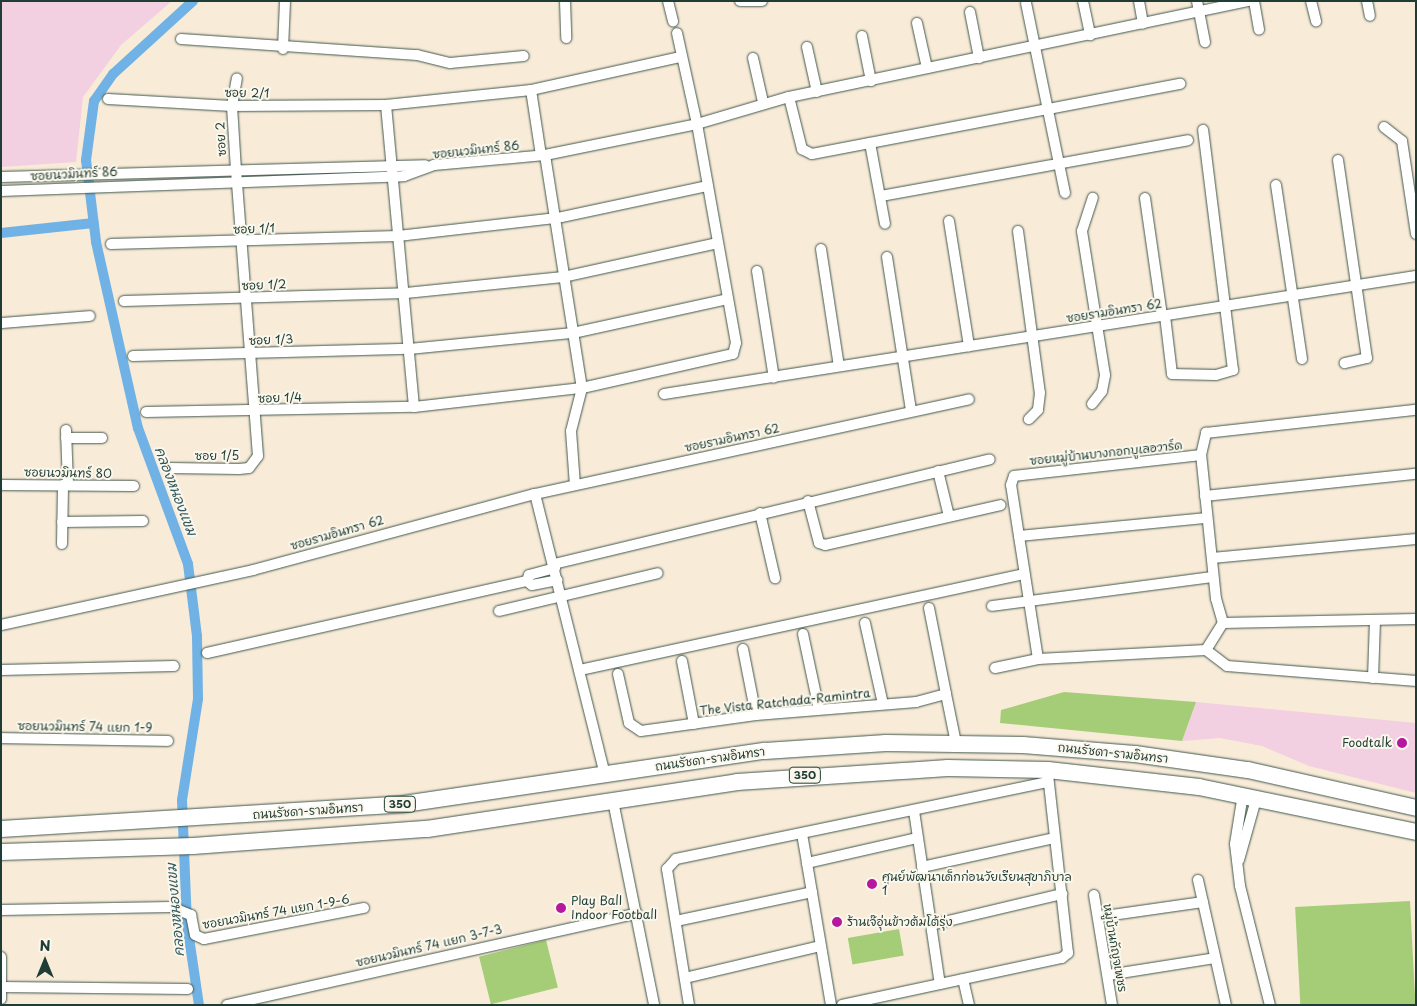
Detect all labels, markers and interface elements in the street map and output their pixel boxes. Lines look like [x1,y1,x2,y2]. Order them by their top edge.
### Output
street label: ซอย 2/1 [224,85,270,101]
street label: ซอย 2 [213,121,229,157]
street label: ซอยนวมินทร์ 86 [432,138,520,162]
street label: ซอยนวมินทร์ 86 [30,165,118,183]
street label: ซอย 1/1 [233,221,275,237]
street label: ซอย 1/2 [241,277,287,293]
street label: ซอยรามอินทรา 62 [1065,296,1163,326]
street label: ซอย 1/3 [249,332,293,348]
street label: ซอย 1/4 [258,390,302,406]
street label: ซอยรามอินทรา 62 [683,421,781,455]
street label: ซอยหมู่บ้านบางกอกบูเลอวาร์ด [1029,438,1183,468]
water label: คลองหนองแขม [151,444,201,538]
street label: ซอย 1/5 [195,449,239,463]
street label: ซอยนวมินทร์ 80 [24,465,112,481]
street label: ซอยรามอินทรา 62 [289,513,385,553]
street label: The Vista Ratchada-Ramintra [699,686,871,718]
street label: ซอยนวมินทร์ 74 แยก 1-9 [17,719,153,735]
place label: Foodtalk [1342,736,1392,750]
marker: Foodtalk [1396,737,1408,749]
street label: ถนนรัชดา-รามอินทรา [1057,740,1169,766]
street label: ถนนรัชดา-รามอินทรา [654,744,766,774]
road number: 350 [789,766,821,784]
road number: 350 [384,796,416,812]
street label: ถนนรัชดา-รามอินทรา [252,800,364,822]
water label: คลองหนองแขม [163,863,187,957]
place label: ศูนย์พัฒนาเด็กก่อนวัยเรียนสุขาภิบาล 1 [882,870,1072,898]
marker: ศูนย์พัฒนาเด็กก่อนวัยเรียนสุขาภิบาล 1 [866,878,878,890]
street label: ซอยนวมินทร์ 74 แยก 1-9-6 [201,892,351,932]
place label: Play Ball Indoor Football [571,894,658,922]
marker: Play Ball Indoor Football [555,902,567,914]
street label: หมู่บ้านกัญจเพชร [1100,903,1130,993]
place label: ร้านเจ๊อุ่นข้าวต้มโต้รุ่ง [847,915,953,929]
marker: ร้านเจ๊อุ่นข้าวต้มโต้รุ่ง [831,916,843,928]
street label: ซอยนวมินทร์ 74 แยก 3-7-3 [354,922,504,970]
text: N [39,935,51,956]
north arrow [20,936,70,986]

